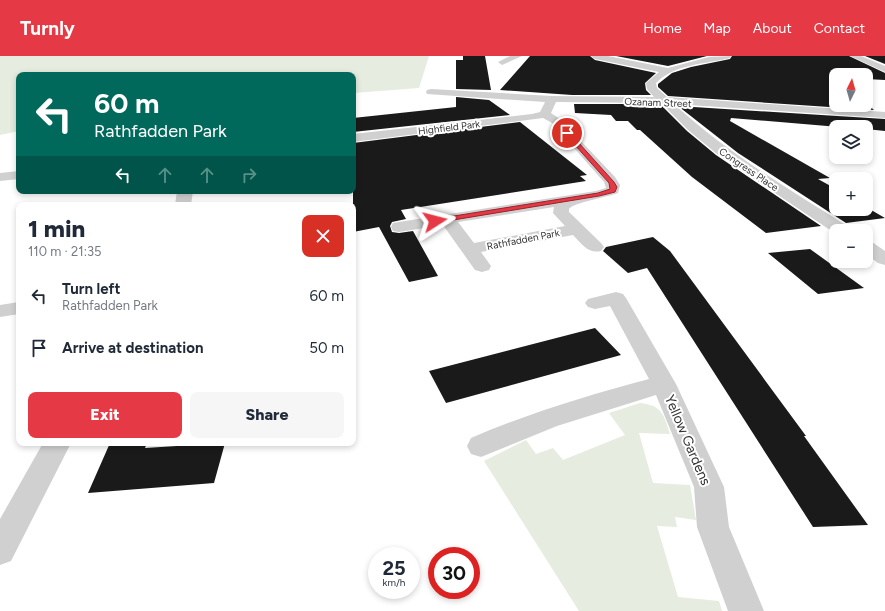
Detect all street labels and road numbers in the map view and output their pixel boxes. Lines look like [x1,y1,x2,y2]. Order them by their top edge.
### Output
street label: Ozanam Street [624,95,692,110]
street label: Highfield Park [417,117,481,138]
street label: Congress Place [716,145,781,194]
street label: Rathfadden Park [486,226,561,253]
street label: Yellow Gardens [661,392,714,488]

